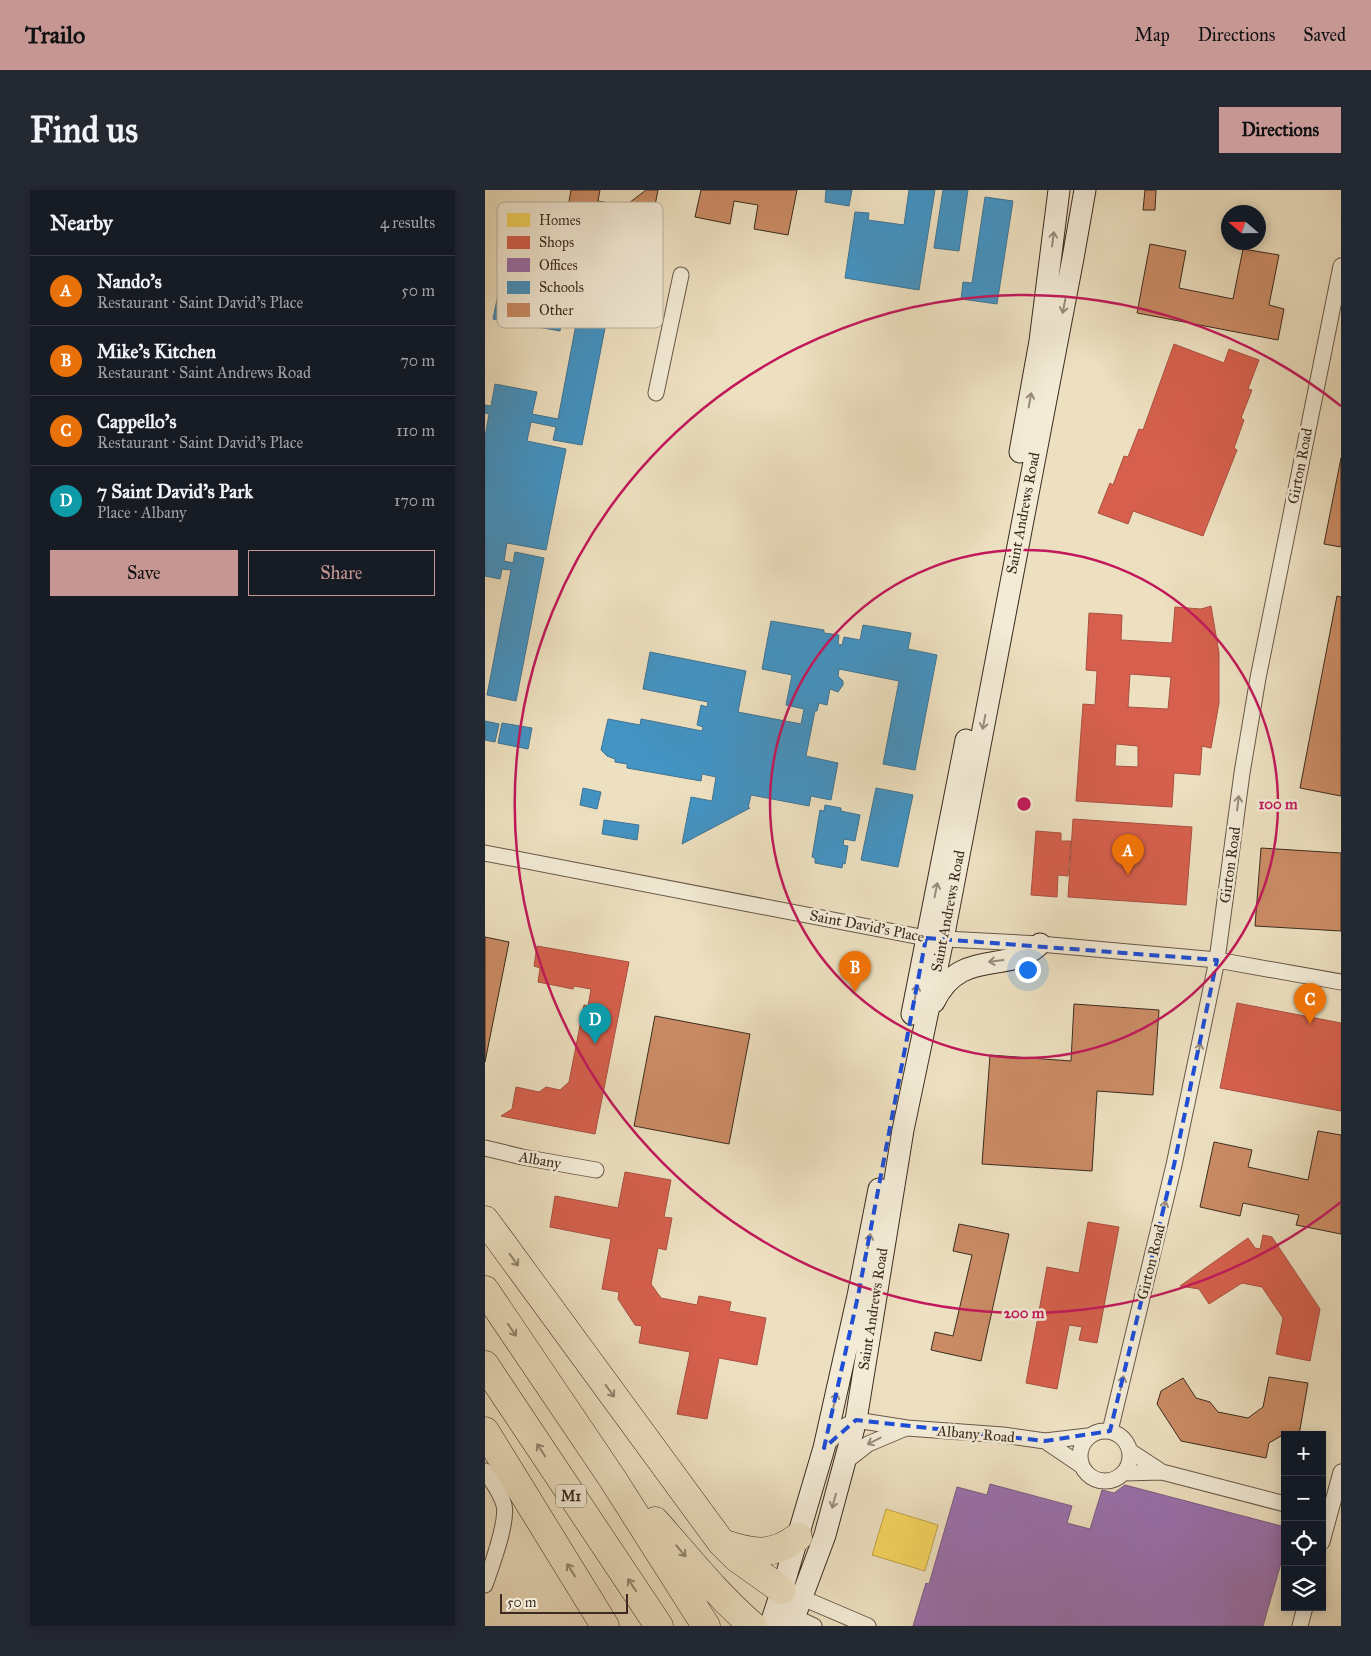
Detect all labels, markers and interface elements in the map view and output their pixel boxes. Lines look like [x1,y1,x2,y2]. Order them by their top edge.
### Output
text: Trailo [25,20,85,50]
text: Map [1134,24,1170,46]
text: Directions [1198,24,1275,46]
text: Saved [1303,24,1346,46]
button: Directions [1219,107,1341,153]
text: Find us [30,109,138,152]
legend [497,202,663,328]
north arrow [1221,205,1266,250]
text: Nearby [50,210,113,236]
text: Homes [539,212,581,229]
text: 4 results [380,213,435,232]
one-way arrow [1048,232,1058,248]
text: Shops [539,234,574,251]
text: Offices [539,257,578,274]
text: Nando's [97,270,162,293]
text: Schools [539,279,584,296]
text: A [61,281,71,300]
text: 50 m [401,281,435,300]
text: Restaurant · Saint David's Place [97,293,303,312]
one-way arrow [1059,297,1068,313]
text: Other [539,302,574,319]
text: Mike's Kitchen [97,340,216,363]
text: B [61,351,71,370]
text: 70 m [400,351,435,370]
text: Restaurant · Saint Andrews Road [97,363,311,382]
one-way arrow [1025,393,1035,409]
text: Cappello's [97,410,176,433]
text: C [61,421,71,440]
text: 110 m [396,421,435,440]
street label: Girton Road [1284,426,1316,506]
text: Restaurant · Saint David's Place [97,433,303,452]
street label: Saint Andrews Road [1002,450,1044,575]
text: 7 Saint David's Park [97,480,253,503]
text: D [60,491,72,510]
text: 170 m [394,491,435,510]
text: Place · Albany [97,503,187,522]
button: Save [50,550,238,596]
button: Share [248,550,435,596]
one-way arrow [979,713,989,729]
centre of rings [1015,795,1033,813]
one-way arrow [1233,795,1243,811]
text: 100 m [1258,795,1298,813]
street label: Girton Road [1216,825,1244,904]
pin: A [1112,834,1144,875]
street label: Saint Andrews Road [927,848,969,973]
one-way arrow [932,882,941,898]
street label: Saint David's Place [808,906,926,946]
pin: B [839,951,871,992]
one-way arrow [988,956,1004,966]
your location [1015,957,1041,983]
pin: C [1294,983,1326,1024]
one-way arrow [912,985,922,1001]
pin: D [579,1003,611,1044]
one-way arrow [1194,1042,1204,1058]
street label: Albany [516,1147,564,1173]
one-way arrow [1160,1201,1169,1217]
street label: Girton Road [1133,1222,1169,1302]
one-way arrow [864,1234,874,1250]
street label: Saint Andrews Road [854,1246,892,1371]
one-way arrow [508,1253,519,1266]
text: 200 m [1004,1304,1045,1322]
one-way arrow [507,1323,517,1337]
one-way arrow [1117,1376,1127,1392]
one-way arrow [604,1384,615,1397]
one-way arrow [831,1393,840,1409]
street label: Albany Road [935,1422,1016,1446]
map controls [1281,1431,1326,1611]
button: + [1281,1431,1326,1476]
one-way arrow [867,1437,882,1446]
one-way arrow [536,1444,546,1458]
button: − [1281,1476,1326,1521]
road number: M1 [556,1484,586,1508]
one-way arrow [829,1492,839,1508]
button: locate [1281,1521,1326,1566]
one-way arrow [676,1544,687,1557]
one-way arrow [565,1563,575,1577]
button: layers [1281,1566,1326,1611]
one-way arrow [626,1579,636,1593]
scale bar [500,1591,627,1614]
text: 50 m [507,1594,536,1611]

